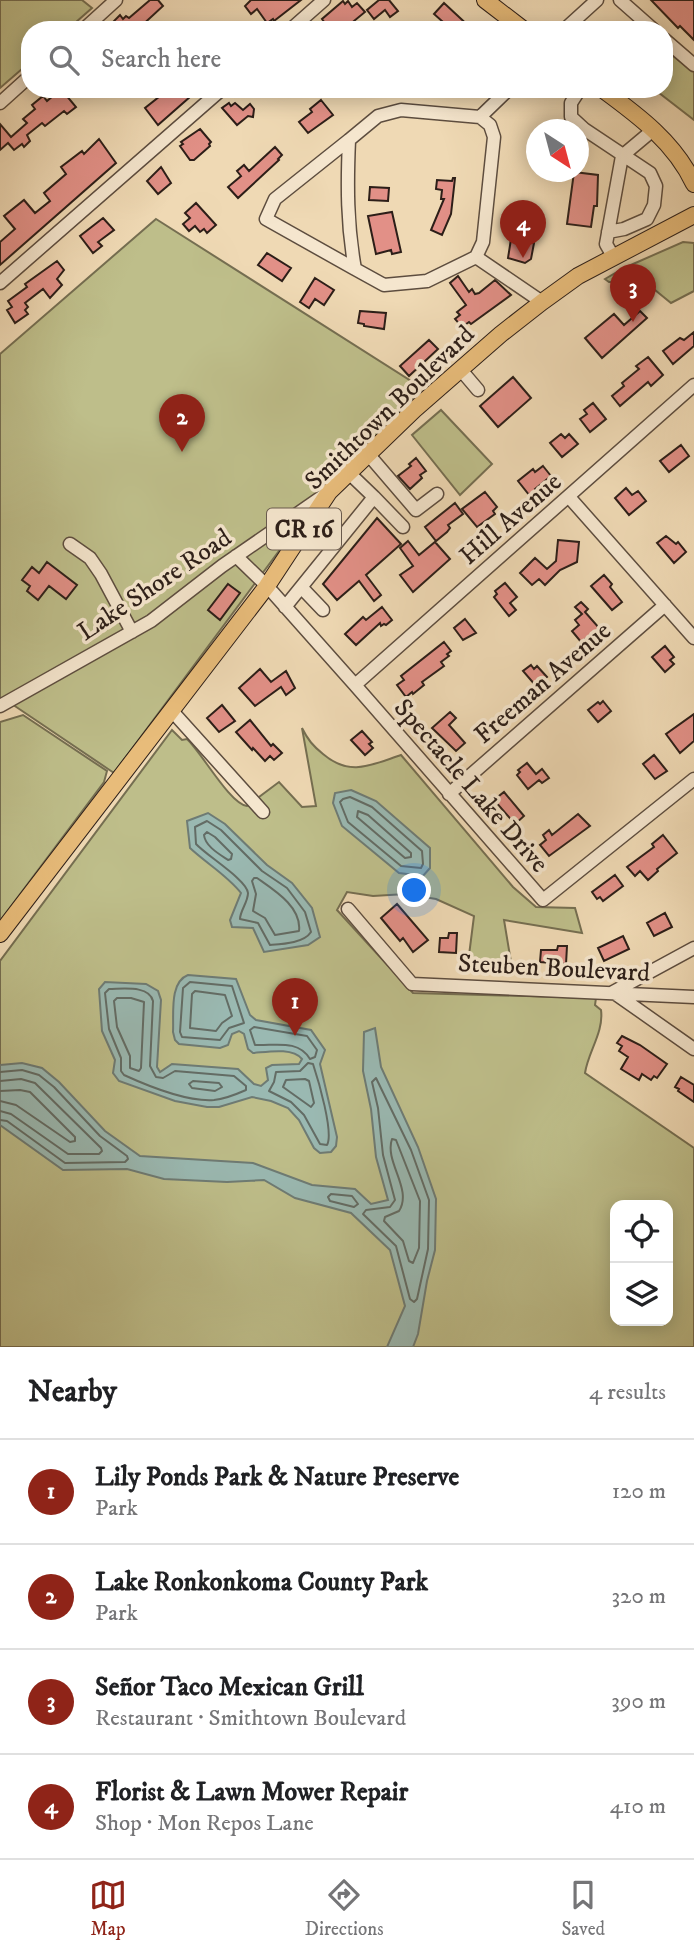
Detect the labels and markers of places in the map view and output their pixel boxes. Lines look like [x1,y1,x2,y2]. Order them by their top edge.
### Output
pin: 4 [500,200,546,258]
pin: 3 [610,264,656,322]
pin: 2 [159,394,205,452]
pin: 1 [272,978,318,1036]

